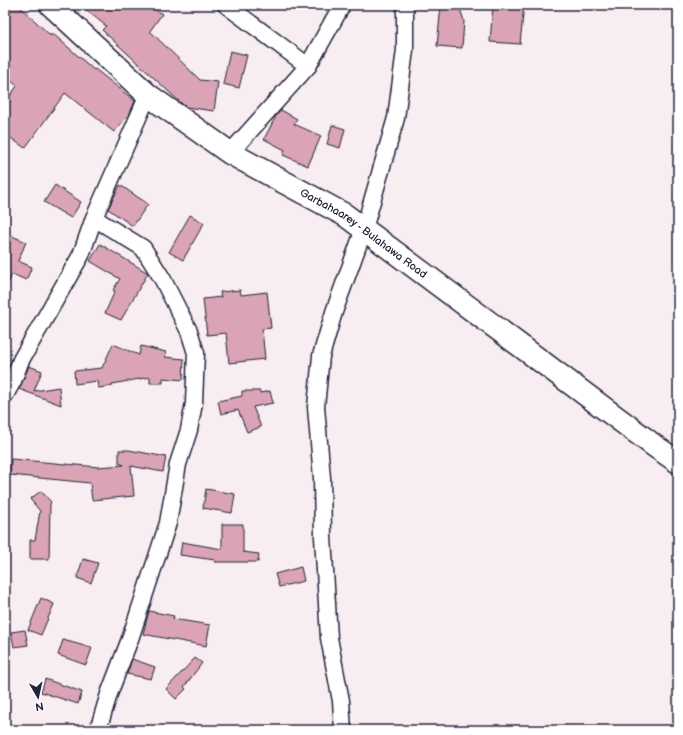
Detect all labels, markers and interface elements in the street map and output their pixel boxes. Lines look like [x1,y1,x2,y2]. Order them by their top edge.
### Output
street label: Garbahaarey - Bulahawa Road [298,186,430,281]
north arrow [18,677,58,717]
text: N [34,699,45,713]

